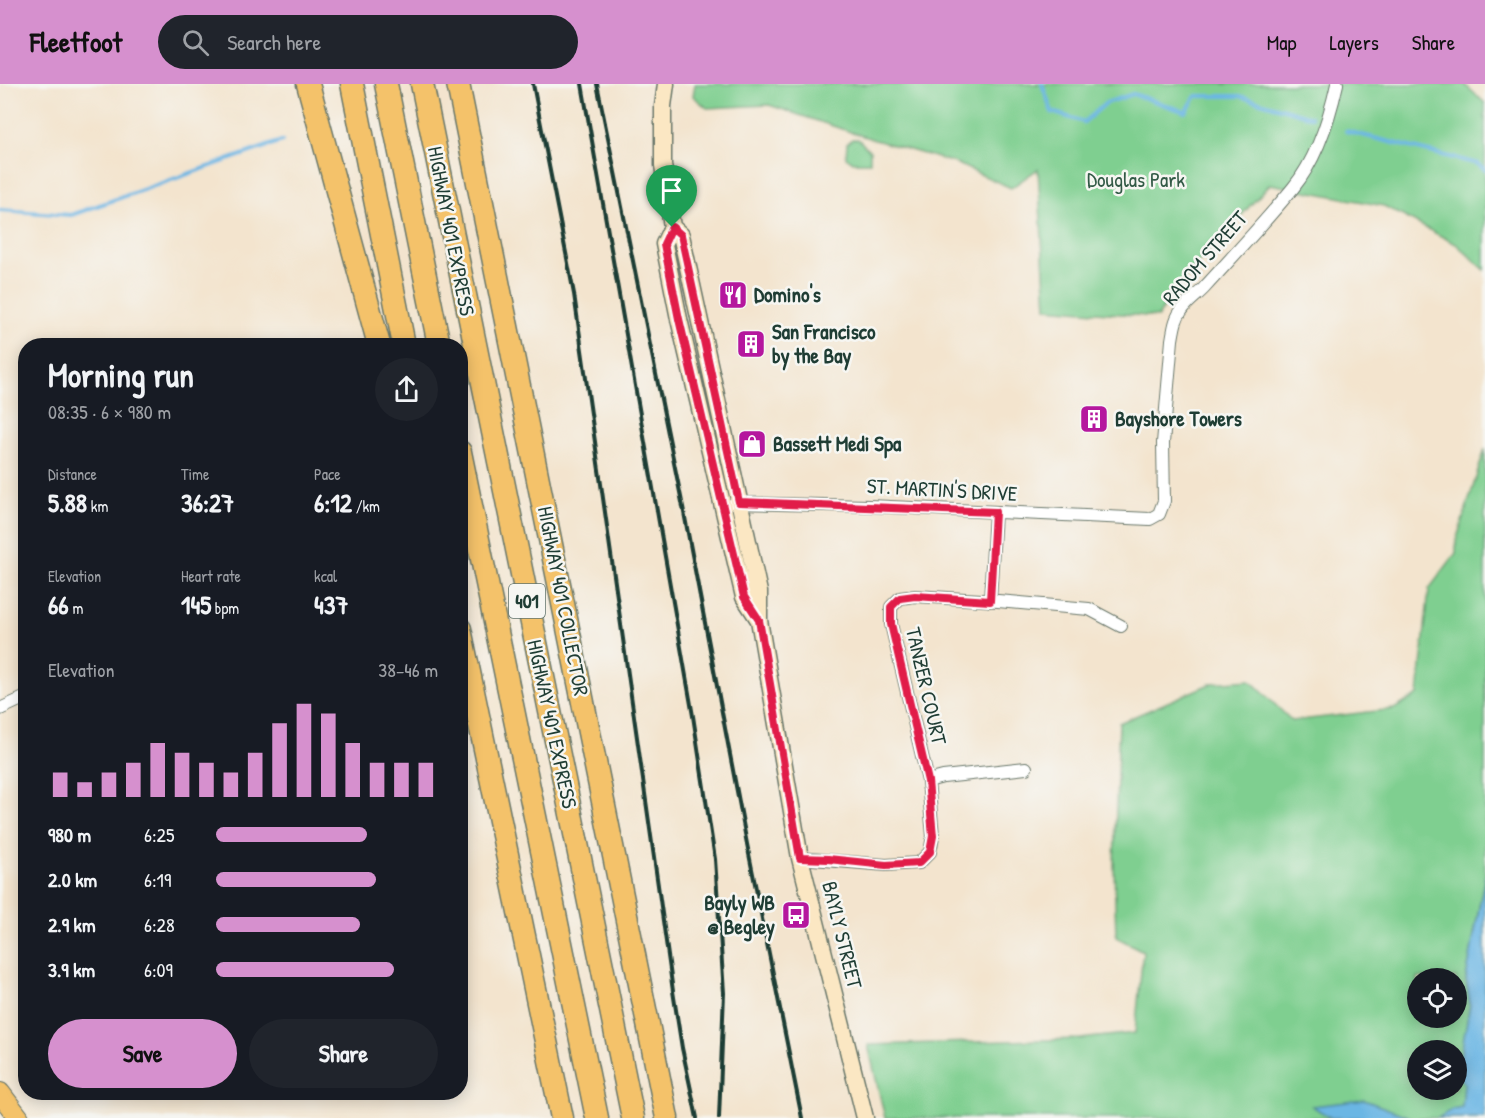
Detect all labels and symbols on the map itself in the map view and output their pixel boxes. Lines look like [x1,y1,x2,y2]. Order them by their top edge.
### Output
street label: HIGHWAY 401 EXPRESS [421,144,482,318]
pin [646,165,697,227]
park label: Douglas Park [1087,165,1185,194]
street label: RADOM STREET [1156,203,1254,311]
restaurant icon: Domino's [717,279,749,311]
place label: Domino's [754,280,821,309]
place label: San Francisco by the Bay [772,317,876,371]
building icon: San Francisco by the Bay [735,328,767,360]
building icon: Bayshore Towers [1078,403,1110,435]
place label: Bayshore Towers [1115,404,1242,434]
shop icon: Bassett Medi Spa [736,428,768,460]
place label: Bassett Medi Spa [773,429,902,459]
street label: ST. MARTIN'S DRIVE [866,471,1018,508]
street label: HIGHWAY 401 COLLECTOR [531,504,596,698]
road number: 401 [509,584,545,618]
street label: TANZER COURT [899,624,954,749]
street label: HIGHWAY 401 EXPRESS [520,637,585,811]
street label: BAYLY STREET [815,878,870,993]
place label: Bayly WB @ Begley [704,888,775,942]
bus stop icon: Bayly WB @ Begley [780,899,812,931]

